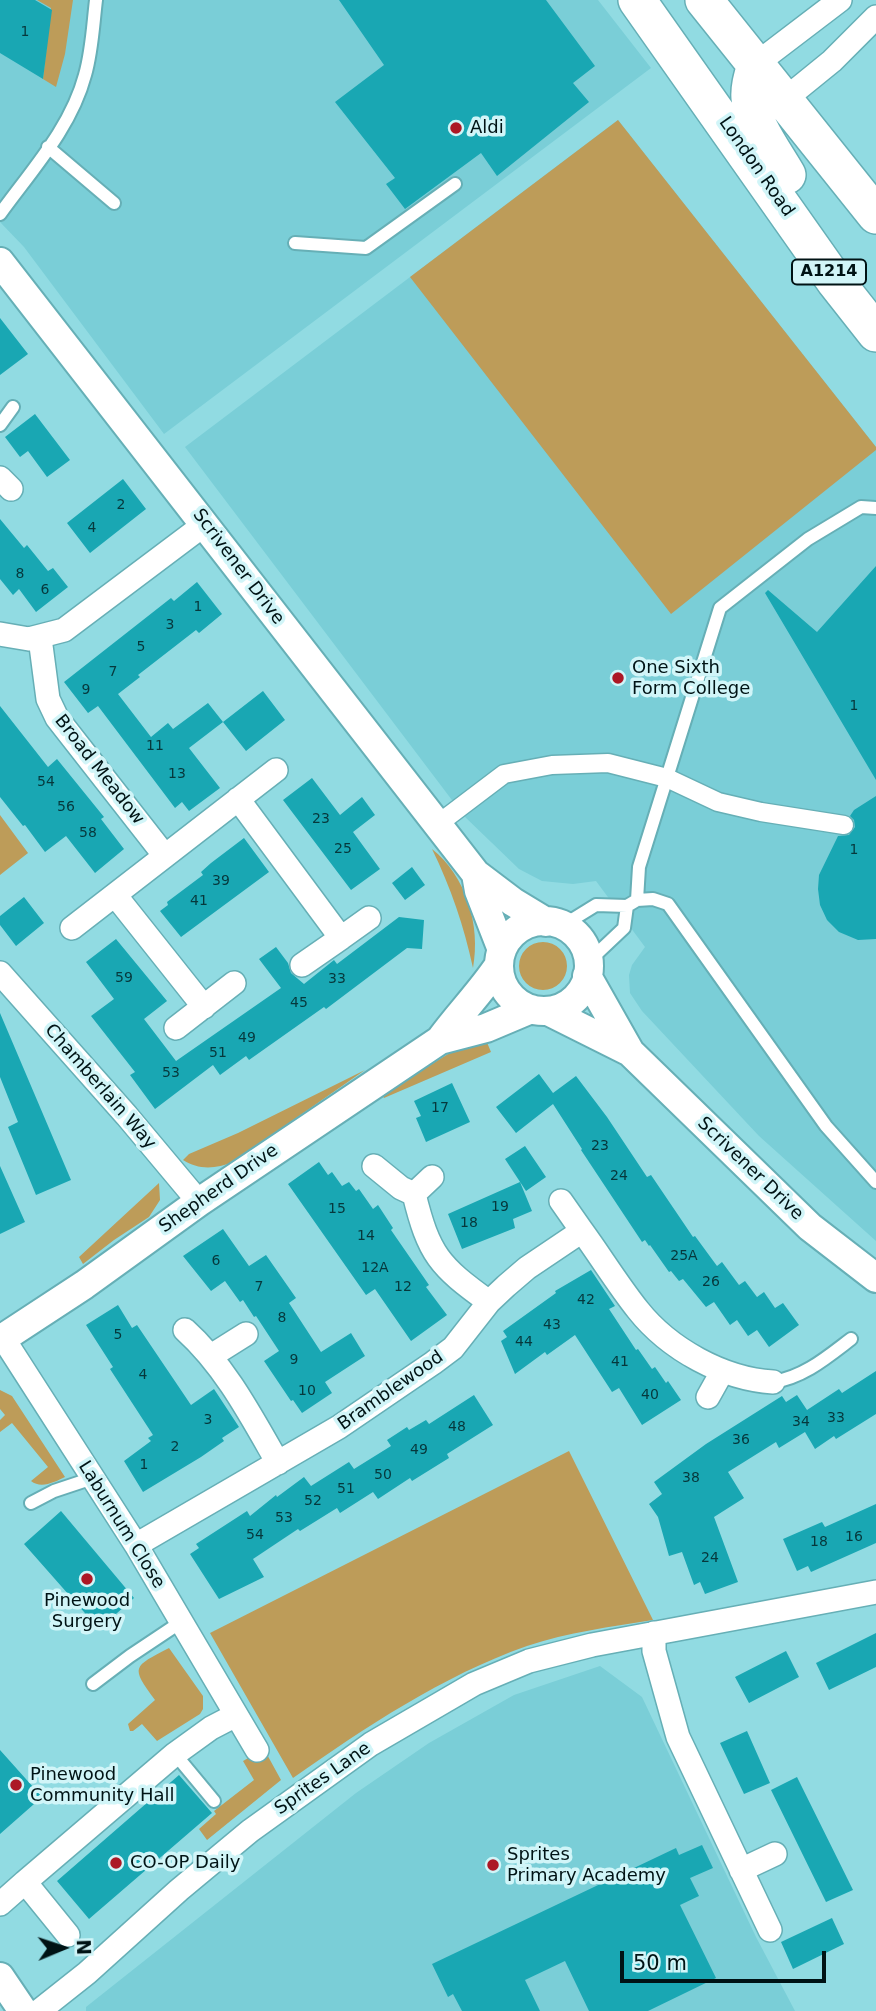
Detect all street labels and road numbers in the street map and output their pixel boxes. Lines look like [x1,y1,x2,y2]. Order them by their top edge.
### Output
street label: London Road [714,113,798,221]
road number: A1214 [792,260,866,284]
street label: Scrivener Drive [188,505,288,629]
street label: Broad Meadow [49,711,149,829]
street label: Chamberlain Way [40,1020,160,1154]
street label: Scrivener Drive [692,1113,808,1225]
street label: Shepherd Drive [155,1140,283,1238]
street label: Bramblewood [334,1347,448,1435]
street label: Laburnum Close [73,1457,169,1593]
street label: Sprites Lane [271,1738,375,1820]

